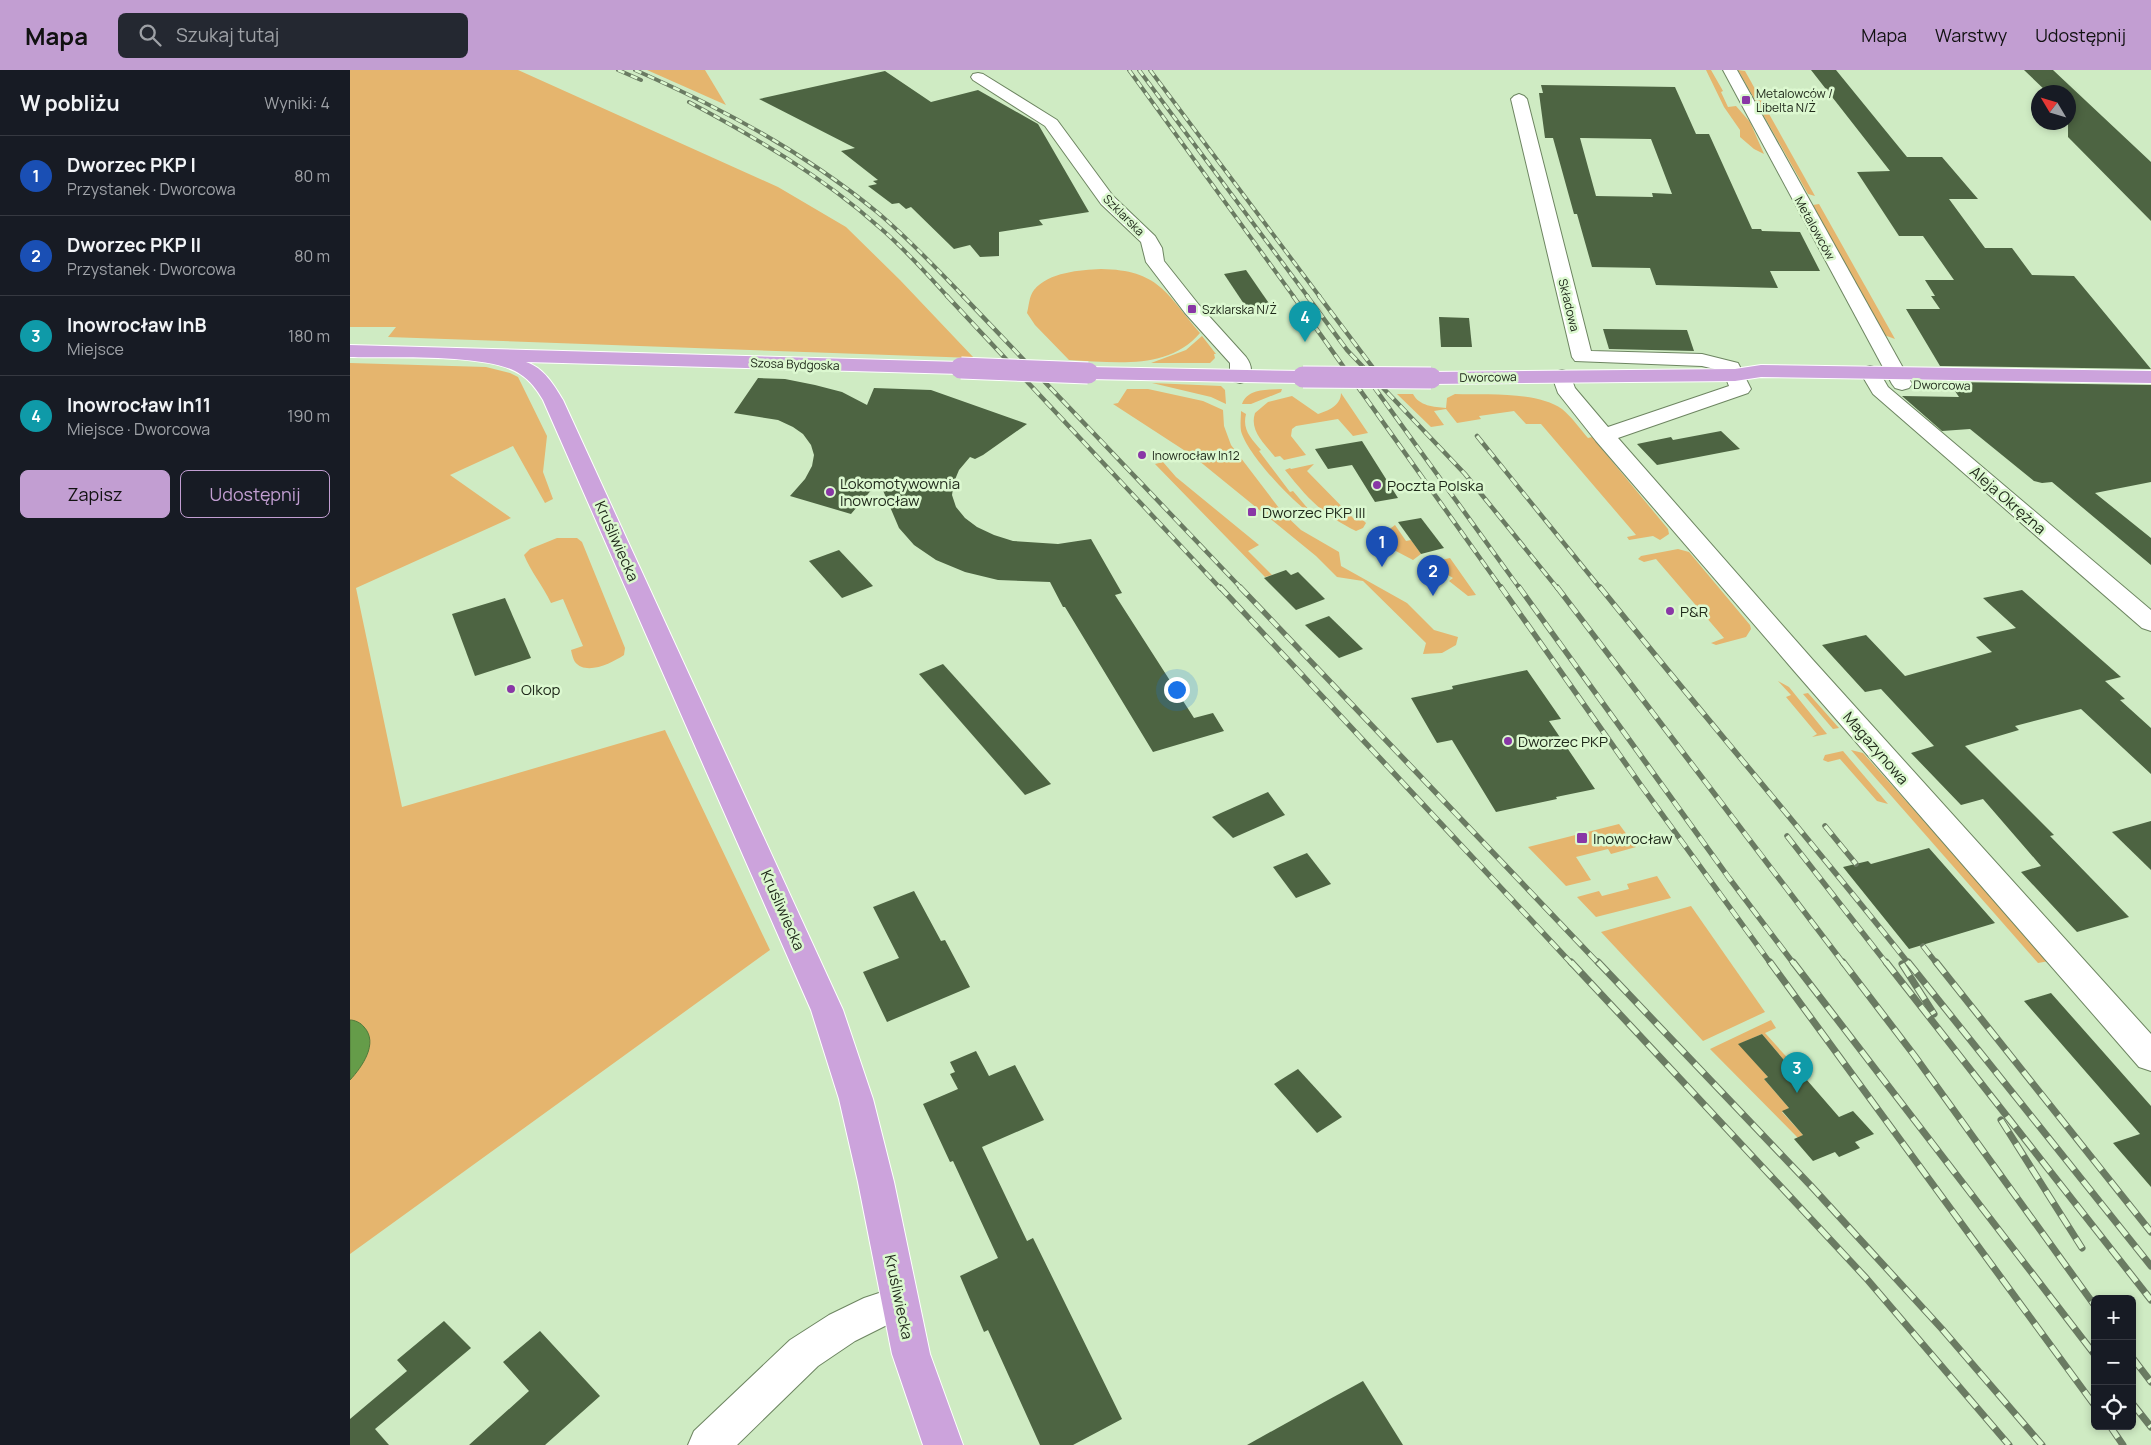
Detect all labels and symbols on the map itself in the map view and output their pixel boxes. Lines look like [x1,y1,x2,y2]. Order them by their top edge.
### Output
place label: Metalowców / Libelta N/Ż [1756,85,1833,116]
north arrow [2031,85,2076,130]
marker: Metalowców / Libelta N/Ż [1740,94,1752,106]
street label: Szklarska [1100,191,1148,239]
street label: Metalowców [1791,193,1839,263]
street label: Składowa [1554,277,1584,333]
place label: Szklarska N/Ż [1202,301,1277,318]
pin: 4 [1289,301,1321,342]
marker: Szklarska N/Ż [1186,303,1198,315]
street label: Szosa Bydgoska [750,354,840,374]
street label: Dworcowa [1459,368,1517,386]
street label: Dworcowa [1913,376,1971,394]
place label: Inowrocław In12 [1152,447,1240,464]
marker: Inowrocław In12 [1136,449,1148,461]
street label: Aleja Okrężna [1965,461,2051,539]
place label: Lokomotywownia Inowrocław [840,473,960,511]
place label: Poczta Polska [1387,475,1484,496]
marker: Poczta Polska [1371,479,1383,491]
marker: Lokomotywownia Inowrocław [824,486,836,498]
street label: Kruśliwiecka [590,497,644,585]
place label: Dworzec PKP III [1262,502,1366,523]
marker: Dworzec PKP III [1246,506,1258,518]
pin: 1 [1366,526,1398,567]
pin: 2 [1417,555,1449,596]
place label: P&R [1680,601,1708,622]
marker: P&R [1664,605,1676,617]
your location [1164,677,1190,703]
place label: Olkop [521,679,561,700]
marker: Olkop [505,683,517,695]
street label: Magazynowa [1838,707,1914,789]
place label: Dworzec PKP [1518,731,1608,752]
marker: Dworzec PKP [1502,735,1514,747]
place label: Inowrocław [1593,828,1673,849]
marker: Inowrocław [1575,831,1589,845]
street label: Kruśliwiecka [756,866,810,954]
pin: 3 [1781,1052,1813,1093]
street label: Kruśliwiecka [880,1253,918,1341]

